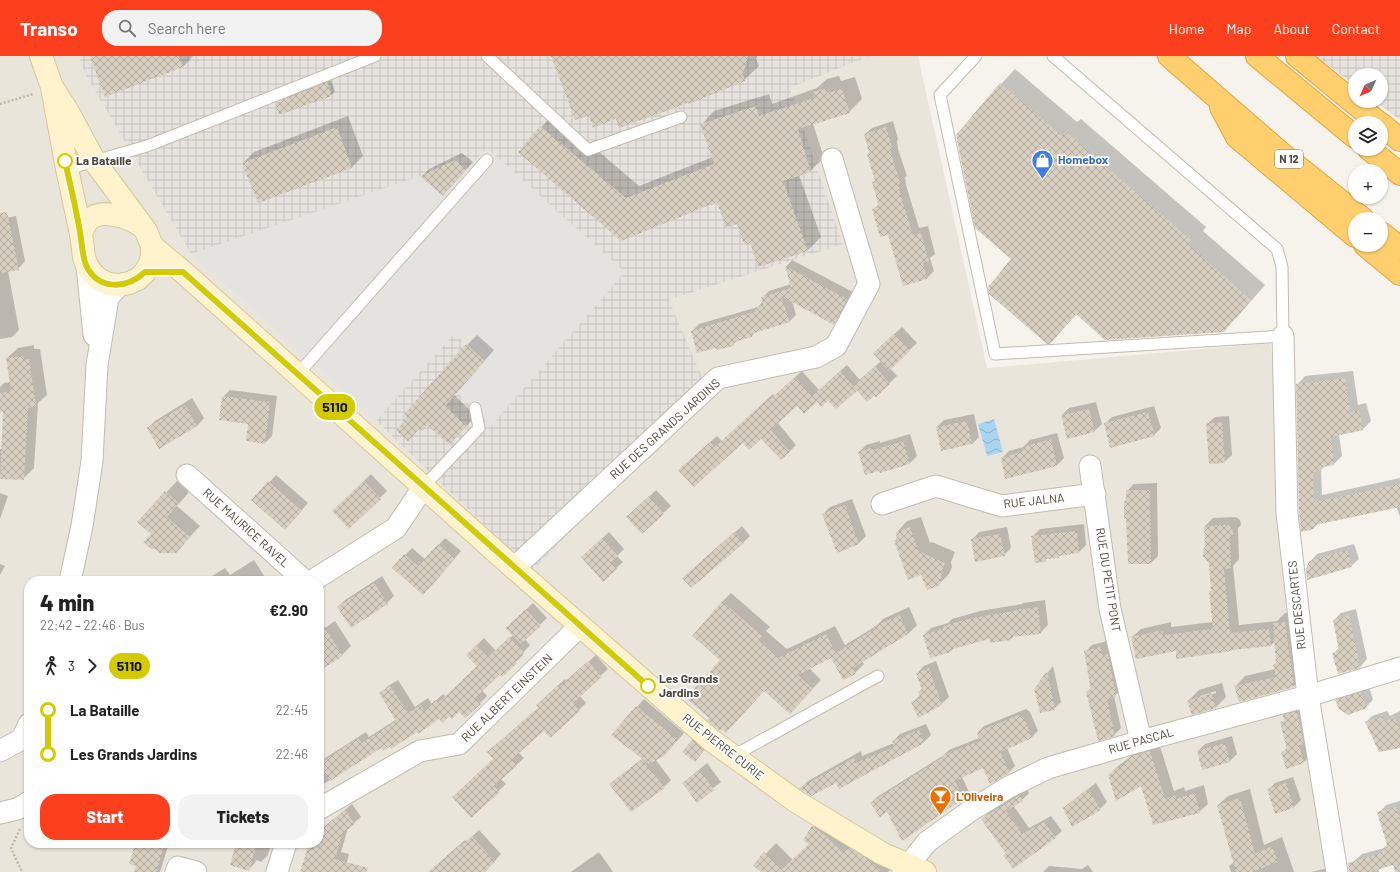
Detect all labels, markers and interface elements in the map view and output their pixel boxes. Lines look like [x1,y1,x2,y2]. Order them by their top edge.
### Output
search box [102,10,382,46]
text: Transo [20,17,78,40]
icon: search [116,17,138,39]
text: Search here [148,19,226,37]
text: Home [1169,20,1205,37]
text: Map [1227,20,1251,37]
text: About [1273,20,1310,37]
text: Contact [1332,20,1380,37]
north arrow [1348,68,1388,108]
map controls [1348,68,1388,252]
button: layers [1348,116,1388,156]
shop icon: Homebox [1029,147,1055,180]
road number: N 12 [1275,150,1303,168]
place label: Homebox [1058,152,1109,166]
marker: La Bataille [57,153,73,169]
place label: La Bataille [76,153,132,167]
button: + [1348,164,1388,204]
button: − [1348,212,1388,252]
street label: RUE DES GRANDS JARDINS [606,375,722,481]
line badge: 5110 [307,394,363,420]
text: 5110 [322,398,348,415]
street label: RUE MAURICE RAVEL [201,485,293,570]
street label: RUE JALNA [1003,490,1065,510]
street label: RUE DU PETIT PONT [1094,527,1124,633]
street label: RUE DESCARTES [1284,560,1308,650]
text: 4 min [40,589,94,615]
text: €2.90 [270,601,308,619]
text: 22:42 – 22:46 · Bus [40,617,145,633]
street label: RUE ALBERT EINSTEIN [458,650,555,744]
icon: walk [40,655,62,677]
icon: forward [81,655,103,677]
text: 5110 [117,657,142,674]
text: 3 [68,658,75,674]
place label: Les Grands Jardins [659,671,718,699]
marker: Les Grands Jardins [640,678,656,694]
text: La Bataille [70,701,139,719]
text: 22:45 [276,702,308,718]
street label: RUE PIERRE CURIE [680,710,767,782]
street label: RUE PASCAL [1107,724,1175,756]
text: Les Grands Jardins [70,745,197,763]
text: 22:46 [276,746,308,762]
bar icon: L'Oliveira [928,784,954,817]
place label: L'Oliveira [956,789,1003,803]
button: Start [40,794,170,840]
button: Tickets [178,794,308,840]

